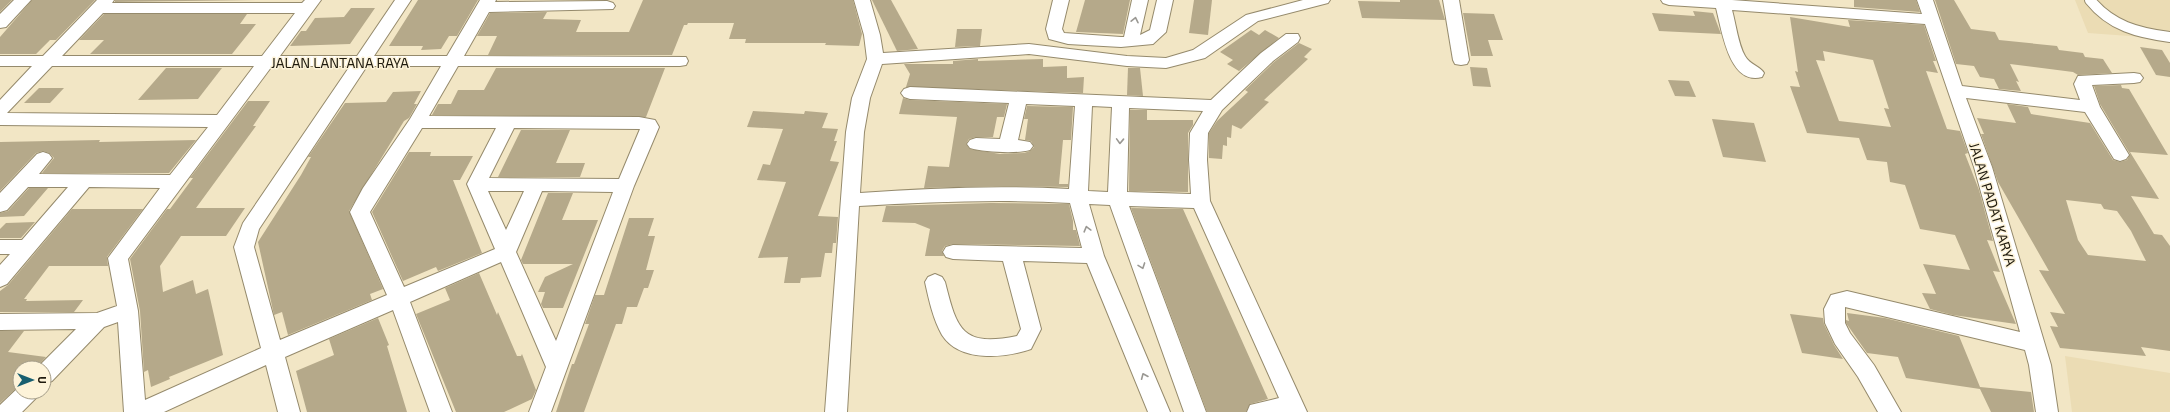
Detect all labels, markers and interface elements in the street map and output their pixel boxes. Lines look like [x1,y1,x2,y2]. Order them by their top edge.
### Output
one-way arrow [1131,17,1139,23]
street label: JALAN LANTANA RAYA [271,54,409,71]
one-way arrow [1115,138,1124,144]
street label: JALAN PADAT KARYA [1966,140,2020,268]
one-way arrow [1083,226,1091,232]
one-way arrow [1137,263,1145,270]
north arrow [12,360,52,400]
one-way arrow [1141,373,1149,380]
text: U [36,376,49,384]

